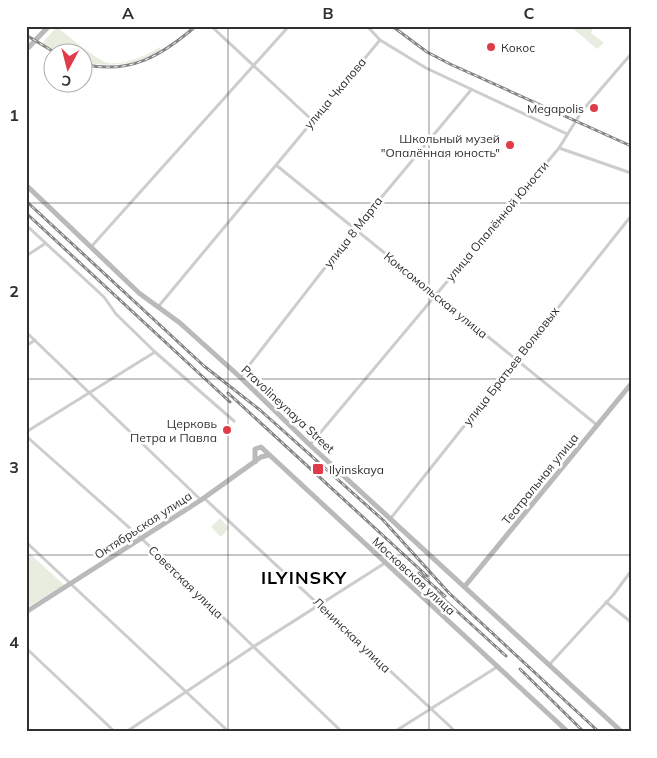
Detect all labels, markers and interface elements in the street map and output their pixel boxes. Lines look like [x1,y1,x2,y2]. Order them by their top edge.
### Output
text: A [122,3,134,23]
text: B [322,3,334,23]
text: C [524,3,535,23]
place label: Кокос [501,40,535,55]
marker: Кокос [485,41,497,53]
north arrow [42,42,92,92]
street label: улица Чкалова [301,54,369,132]
text: С [61,71,72,90]
place label: Megapolis [527,101,584,116]
marker: Megapolis [588,102,600,114]
text: 1 [9,105,19,125]
place label: Школьный музей "Опалённая юность" [381,131,500,160]
marker: Школьный музей "Опалённая юность" [504,139,516,151]
street label: улица Опалённой Юности [442,158,552,284]
street label: улица 8 Марта [321,193,385,271]
street label: Комсомольская улица [381,249,491,341]
text: 2 [9,281,19,301]
street label: улица Братьев Волковых [460,303,562,429]
street label: Pravolineynaya Street [238,362,338,456]
place label: Церковь Петра и Павла [130,416,217,445]
marker: Церковь Петра и Павла [221,424,233,436]
street label: Театральная улица [499,430,581,528]
text: 3 [9,457,19,477]
marker: Ilyinskaya [311,462,325,476]
place label: Ilyinskaya [329,462,384,477]
street label: Октябрьская улица [91,488,195,562]
street label: Московская улица [369,534,459,618]
street label: Советская улица [145,542,227,622]
district label: ILYINSKY [261,566,347,589]
street label: Ленинская улица [310,594,394,676]
text: 4 [9,632,19,652]

